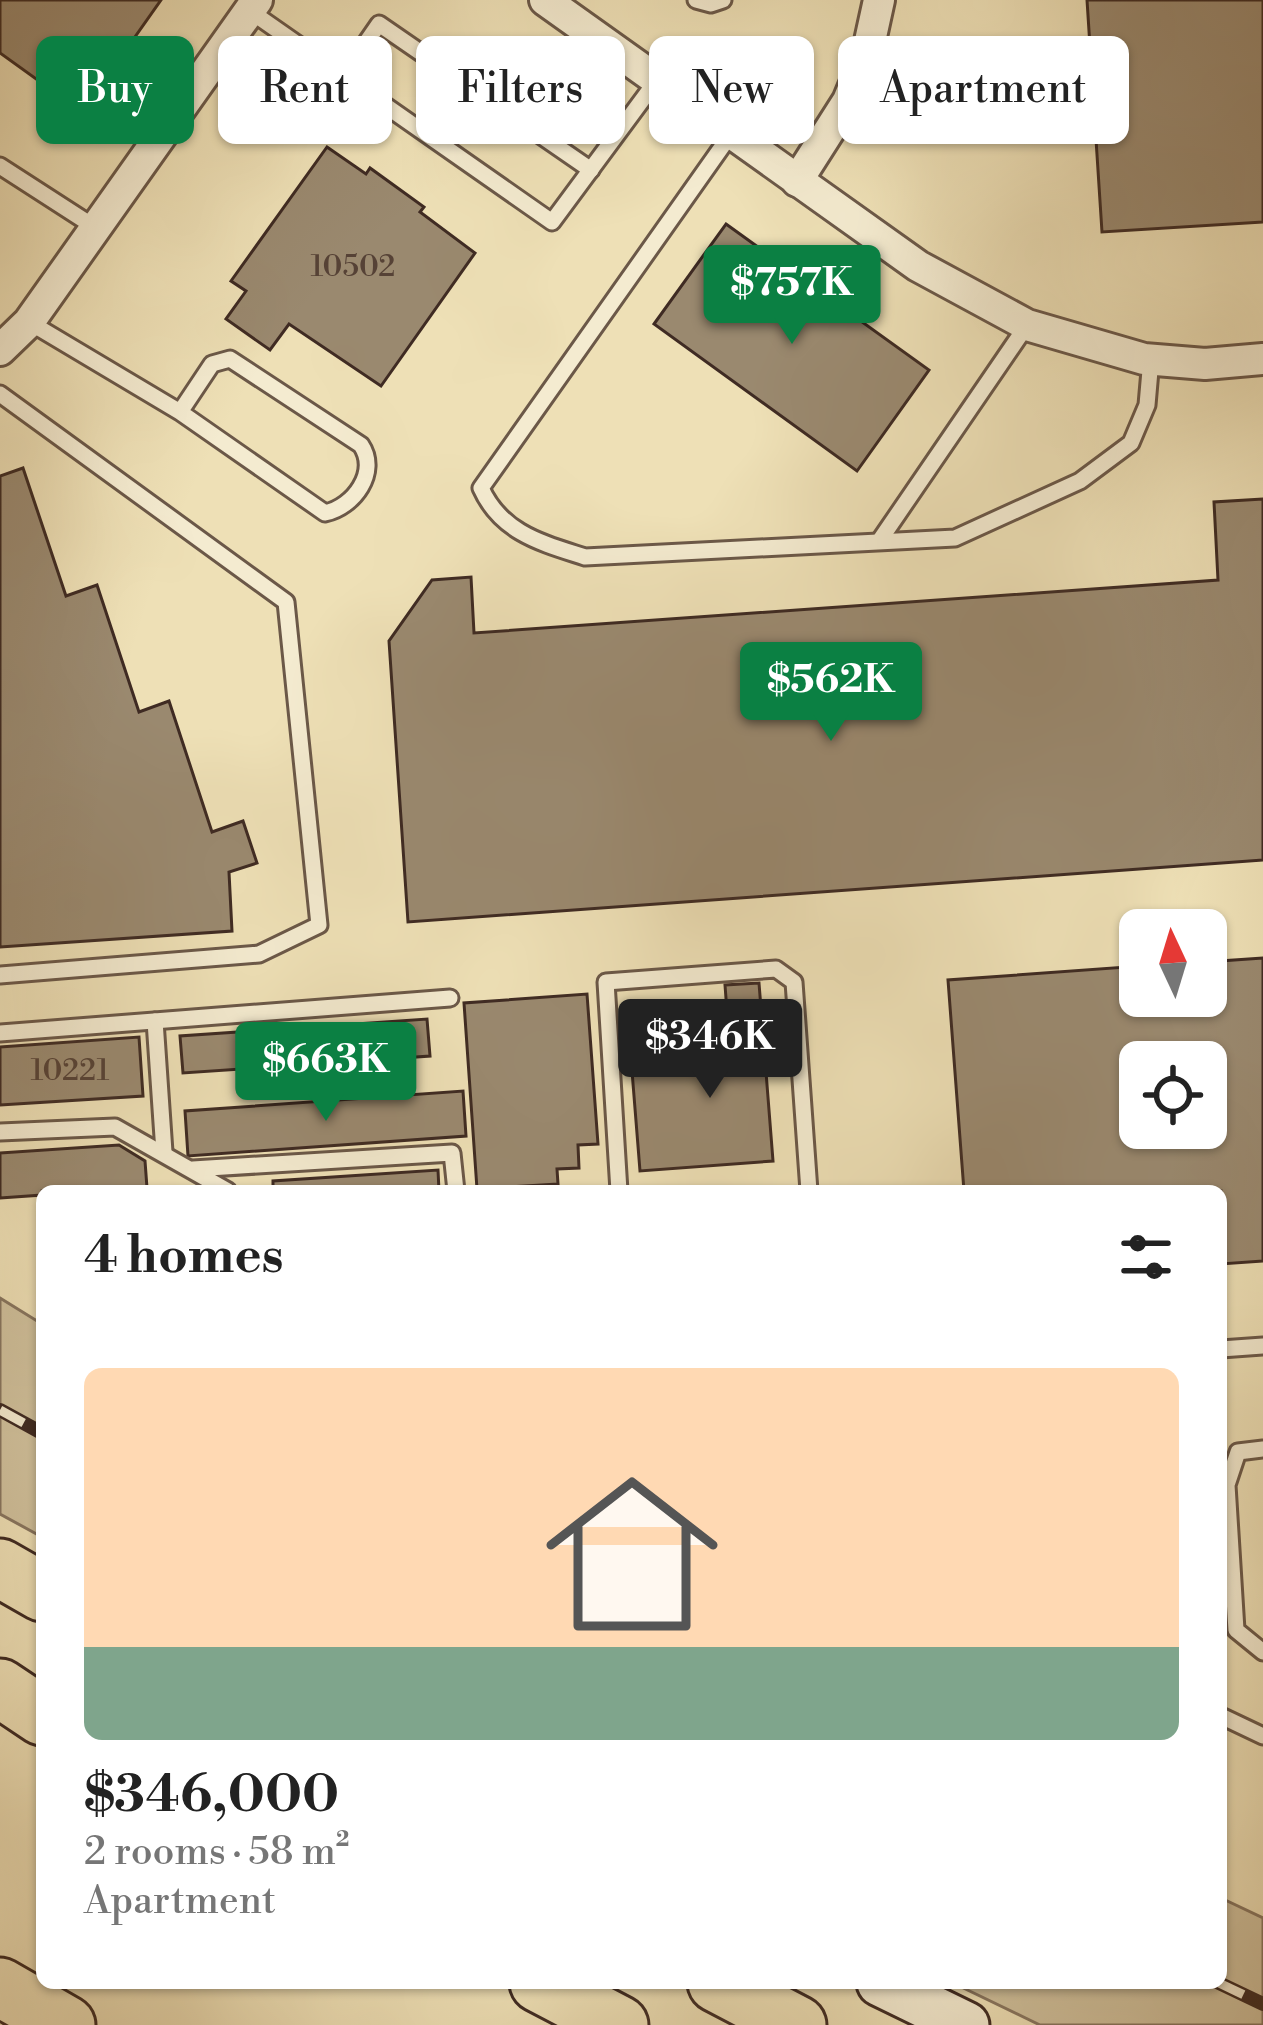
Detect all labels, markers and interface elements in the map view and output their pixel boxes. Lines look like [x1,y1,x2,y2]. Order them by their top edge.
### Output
chip: Buy [36,36,194,144]
chip: Rent [218,36,392,144]
chip: Filters [416,36,625,144]
chip: New [649,36,814,144]
chip: Apartment [838,36,1129,144]
pin: $757K [708,245,876,347]
house number: 10502 [311,248,395,286]
text: $757K [731,259,853,308]
pin: $562K [747,642,915,744]
text: $562K [767,656,895,705]
north arrow [1119,909,1227,1017]
map controls [1119,909,1227,1149]
pin: $346K [626,999,794,1101]
text: $346K [645,1013,775,1062]
pin: $663K [242,1022,410,1124]
text: $663K [262,1036,390,1085]
button: locate [1119,1041,1227,1149]
house number: 10221 [31,1052,110,1090]
icon: filters [1113,1224,1179,1290]
text: 4 homes [84,1225,284,1289]
icon: home [524,1446,740,1662]
text: $346,000 [84,1764,339,1828]
text: 2 rooms · 58 m² [84,1828,350,1877]
text: Apartment [84,1877,276,1926]

